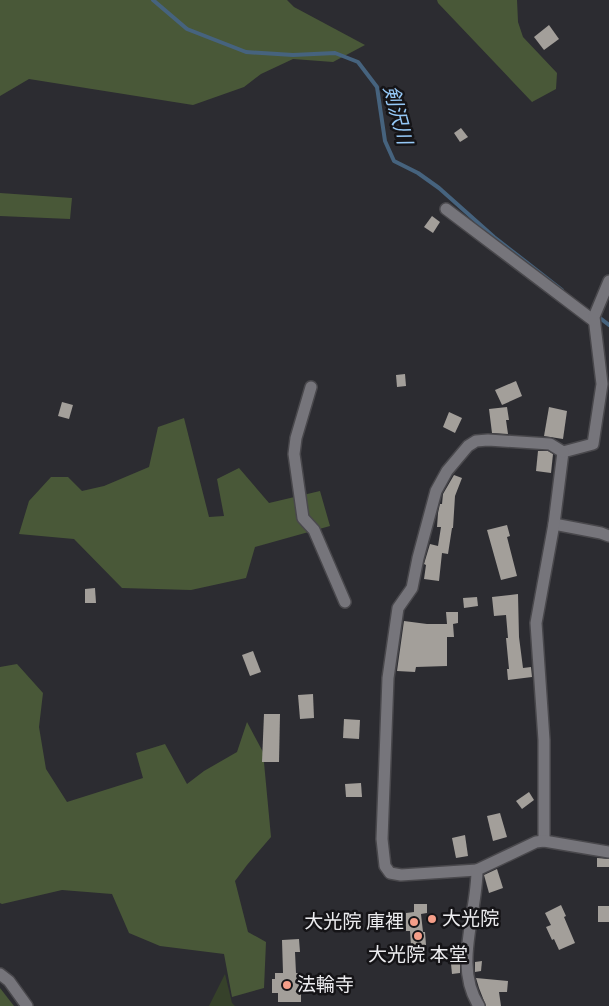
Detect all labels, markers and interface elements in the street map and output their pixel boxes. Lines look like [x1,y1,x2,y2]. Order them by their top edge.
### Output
water label: 剣沢川 [375,82,420,150]
place label: 大光院 [442,905,499,934]
place label: 大光院 庫裡 [304,908,404,937]
marker: 大光院 [426,913,438,925]
marker: 大光院 庫裡 [408,916,420,928]
marker: 大光院 本堂 [412,930,424,942]
place label: 大光院 本堂 [368,941,468,970]
place label: 法輪寺 [297,971,354,1000]
marker: 法輪寺 [281,979,293,991]

